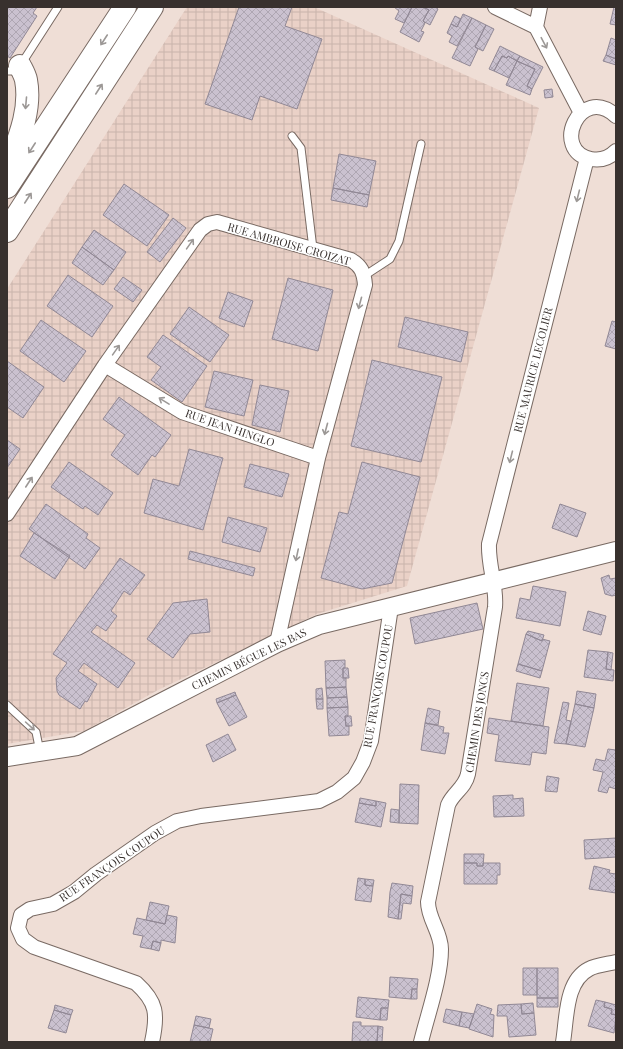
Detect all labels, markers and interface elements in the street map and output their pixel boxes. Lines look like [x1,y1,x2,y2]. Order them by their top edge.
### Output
one-way arrow [99,34,108,45]
one-way arrow [541,37,549,49]
one-way arrow [95,83,103,95]
one-way arrow [22,96,29,109]
one-way arrow [28,143,37,154]
one-way arrow [573,189,581,202]
one-way arrow [24,193,32,204]
street label: RUE AMBROISE CROIZAT [226,219,353,268]
one-way arrow [186,238,194,249]
one-way arrow [355,296,363,309]
street label: RUE MAURICE LECOLIER [510,305,556,434]
one-way arrow [112,345,120,356]
one-way arrow [158,397,170,405]
street label: RUE JEAN HINGLO [183,405,277,450]
one-way arrow [322,422,329,435]
one-way arrow [507,451,514,464]
one-way arrow [25,477,33,488]
one-way arrow [292,548,300,561]
street label: RUE FRANÇOIS COUPOU [359,623,396,749]
street label: CHEMIN BÉGUE LES BAS [189,624,309,693]
street label: CHEMIN DES JONCS [461,670,492,774]
one-way arrow [25,721,35,730]
street label: RUE FRANÇOIS COUPOU [56,822,168,905]

